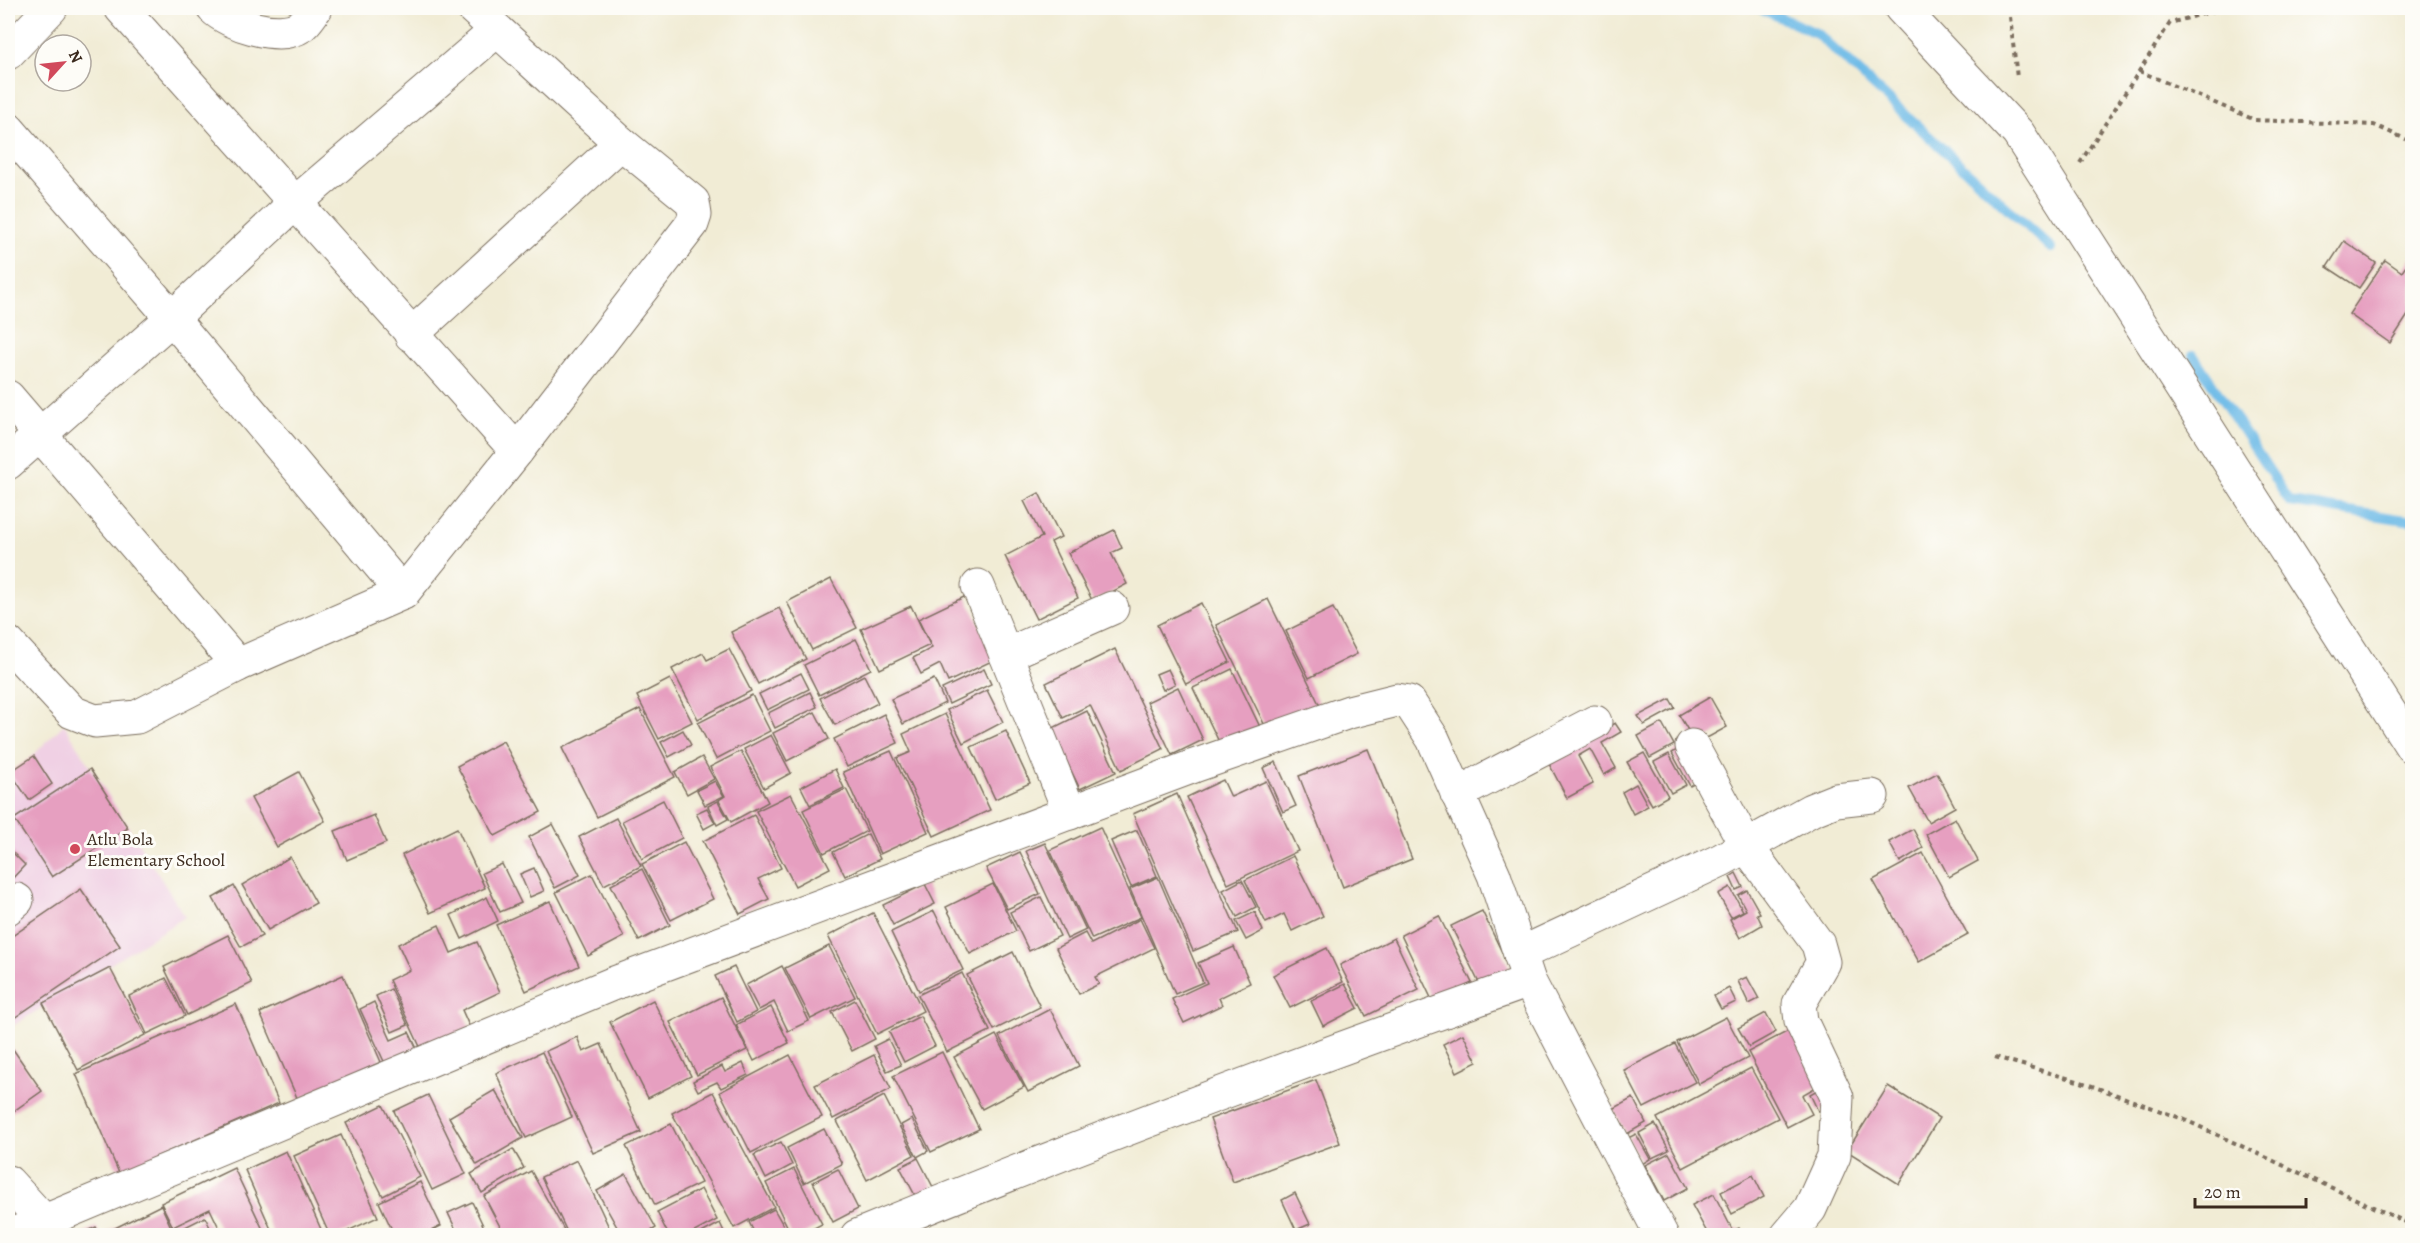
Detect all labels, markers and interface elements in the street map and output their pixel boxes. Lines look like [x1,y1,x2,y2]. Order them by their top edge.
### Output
north arrow [33,33,93,93]
text: N [63,46,88,67]
place label: Atlu Bola Elementary School [86,827,225,872]
marker: Atlu Bola Elementary School [68,842,82,856]
scale bar [2195,1171,2306,1209]
text: 20 m [2204,1180,2241,1204]

